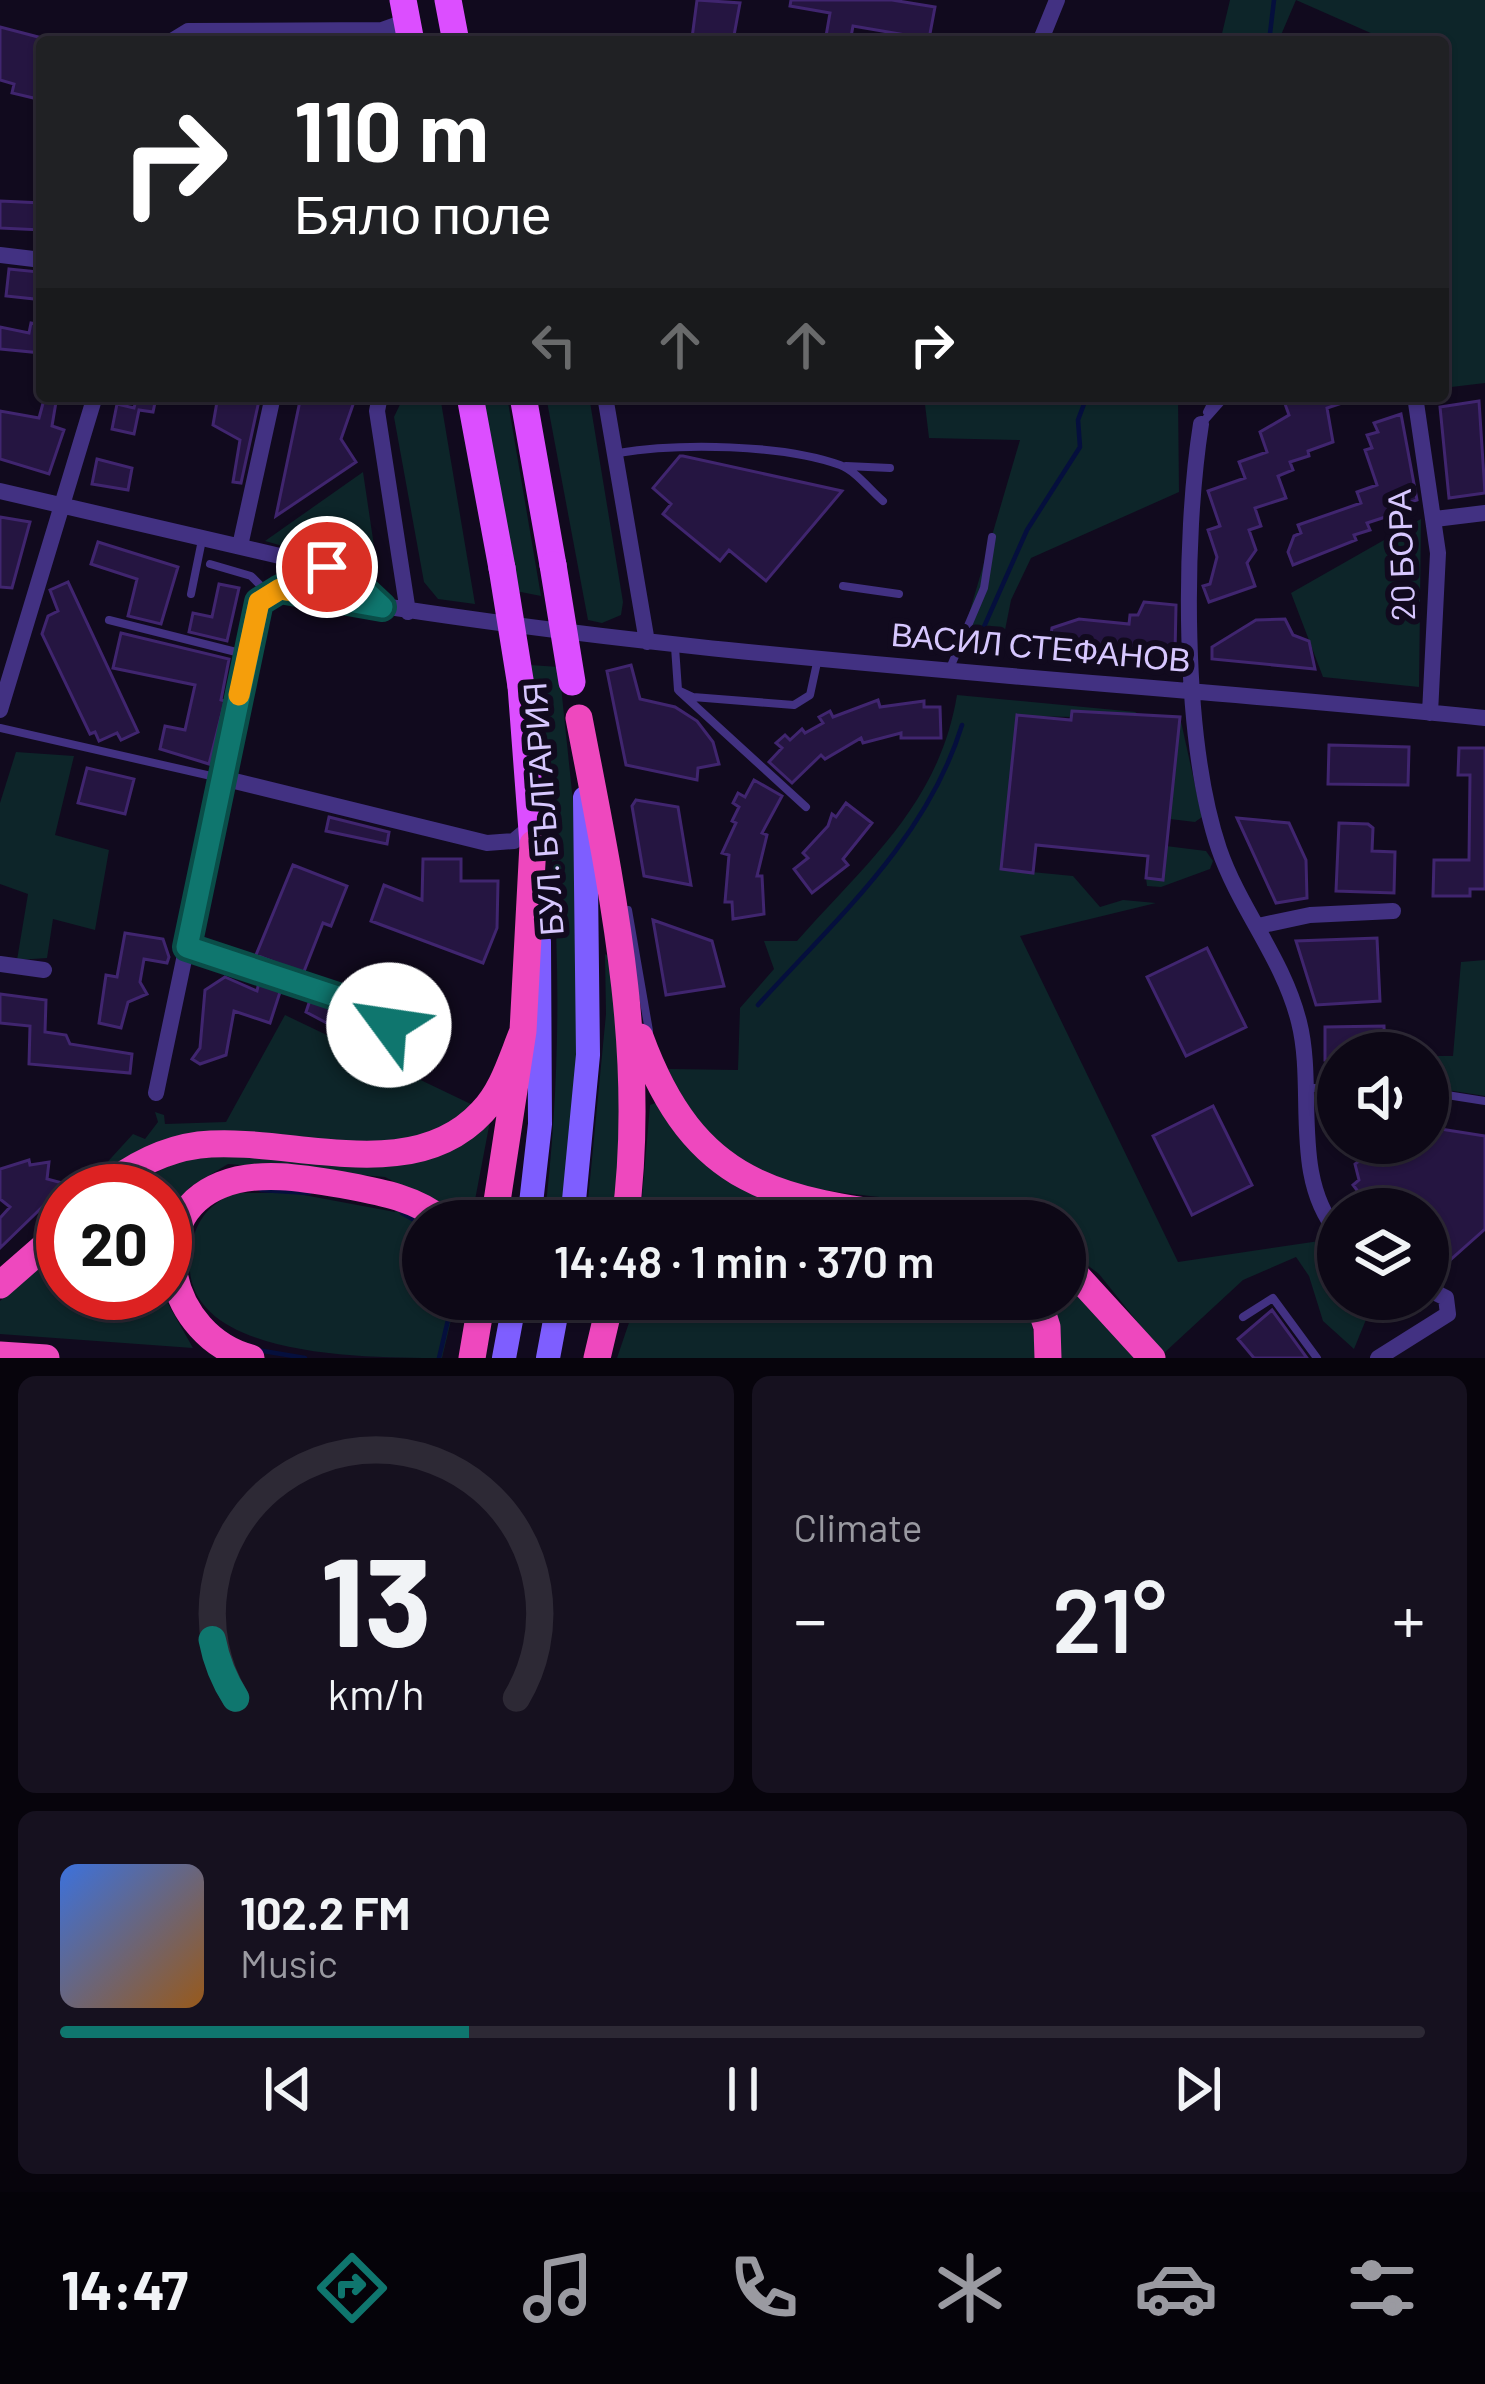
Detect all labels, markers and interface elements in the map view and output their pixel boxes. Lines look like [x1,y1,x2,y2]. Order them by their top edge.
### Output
text: 110 m [294,78,489,179]
icon: right [96,84,252,240]
text: Бяло поле [294,180,551,245]
icon: left [521,312,587,378]
icon: ahead [647,312,713,378]
icon: ahead [773,312,839,378]
icon: right [899,312,965,378]
street label: 20 БОРА [1378,489,1422,622]
pin [276,516,378,618]
icon: arrive [294,534,360,600]
street label: ВАСИЛ СТЕФАНОВ [890,613,1193,679]
street label: БУЛ. БЪЛГАРИЯ [513,681,571,937]
position arrow [326,962,452,1088]
map controls [1317,1032,1449,1320]
button: sound [1317,1032,1449,1164]
speed limit sign: 20 [36,1164,192,1320]
button: layers [1317,1188,1449,1320]
text: 14:48 · 1 min · 370 m [554,1233,934,1287]
text: Climate [794,1503,923,1550]
text: 13 [320,1522,432,1672]
text: 21° [1052,1563,1167,1671]
text: − [794,1578,827,1657]
text: + [1392,1578,1425,1657]
text: km/h [327,1666,424,1718]
text: 102.2 FM [240,1885,411,1939]
text: Music [240,1939,338,1986]
icon: previous [255,2056,321,2122]
icon: pause [710,2056,776,2122]
icon: next [1165,2056,1231,2122]
icon: directions [310,2246,394,2330]
icon: music [516,2246,600,2330]
icon: phone [722,2246,806,2330]
icon: climate [928,2246,1012,2330]
icon: car [1134,2246,1218,2330]
icon: filters [1340,2246,1424,2330]
text: 14:47 [61,2256,188,2321]

